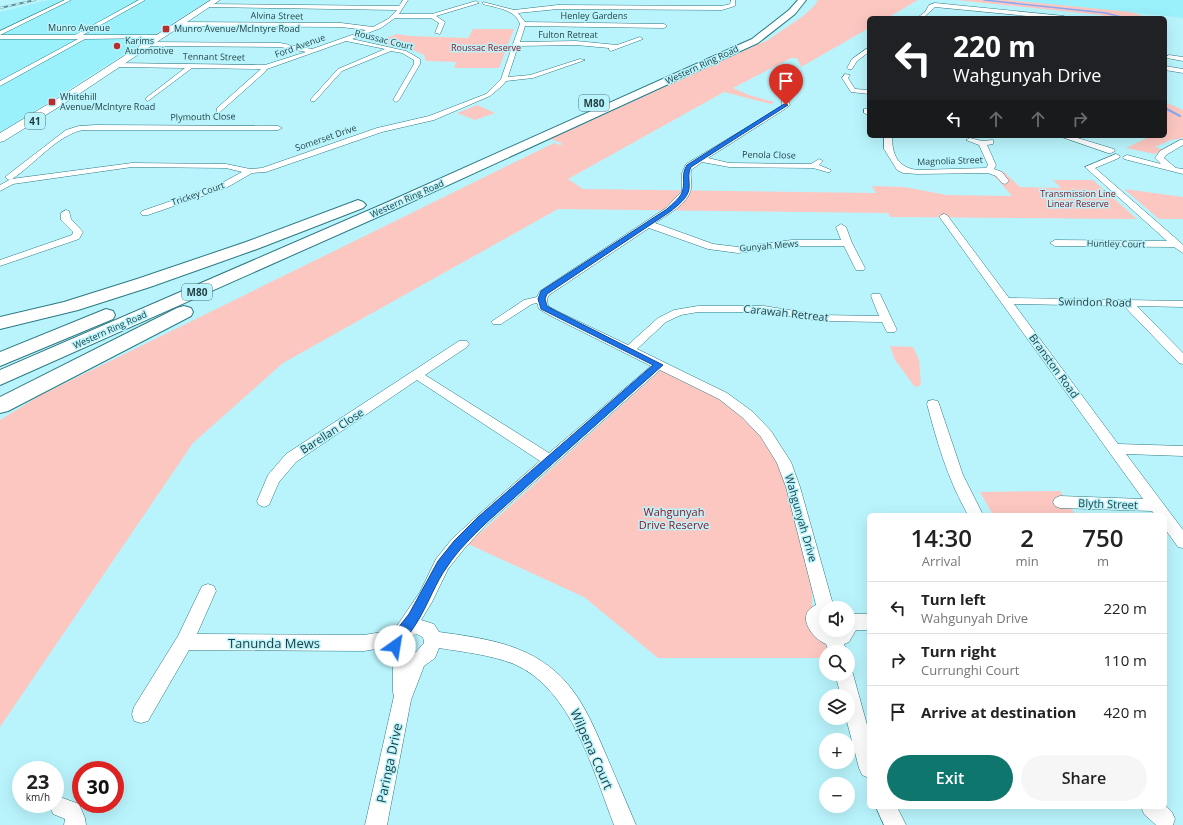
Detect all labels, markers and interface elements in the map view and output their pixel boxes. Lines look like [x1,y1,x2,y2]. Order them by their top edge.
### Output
street label: Alvina Street [251,9,303,22]
street label: Henley Gardens [561,9,627,22]
street label: Munro Avenue [48,21,110,34]
place label: Munro Avenue/McIntyre Road [174,22,300,35]
marker: Munro Avenue/McIntyre Road [161,24,171,34]
street label: Roussac Court [353,26,415,53]
text: 220 m [953,27,1036,65]
street label: Fulton Retreat [538,28,598,41]
street label: Ford Avenue [273,30,327,61]
icon: left [887,32,939,84]
place label: Karims Automotive [125,34,174,57]
marker: Karims Automotive [112,41,122,51]
park label: Roussac Reserve [451,41,521,54]
street label: Western Ring Road [663,42,741,87]
street label: Tennant Street [183,49,245,64]
text: Wahgunyah Drive [953,63,1101,87]
pin [769,64,803,105]
icon: arrive [775,70,797,92]
place label: Whitehill Avenue/McIntyre Road [60,90,155,113]
road number: M80 [579,95,609,111]
marker: Whitehill Avenue/McIntyre Road [47,97,57,107]
icon: left [943,108,965,130]
icon: ahead [985,108,1007,130]
icon: ahead [1027,108,1049,130]
icon: right [1069,108,1091,130]
street label: Plymouth Close [170,109,236,124]
road number: 41 [25,113,45,129]
street label: Somerset Drive [293,121,358,154]
street label: Penola Close [742,148,796,161]
street label: Magnolia Street [917,153,983,168]
street label: Western Ring Road [368,176,446,221]
street label: Trickey Court [170,178,226,209]
park label: Transmission Line Linear Reserve [1040,187,1116,210]
street label: Gunyah Mews [739,236,799,255]
street label: Huntley Court [1087,236,1145,251]
road number: M80 [182,284,212,300]
street label: Swindon Road [1058,293,1132,310]
street label: Carawah Retreat [743,301,829,324]
street label: Western Ring Road [71,307,149,352]
street label: Branston Road [1026,331,1083,401]
street label: Barellan Close [297,404,366,457]
street label: Wahgunyah Drive [782,472,821,563]
street label: Blyth Street [1078,495,1138,512]
park label: Wahgunyah Drive Reserve [639,504,709,532]
text: 14:30 [911,521,972,554]
text: 2 [1020,521,1034,554]
text: 750 [1082,521,1123,554]
text: Arrival [922,552,961,570]
text: min [1016,552,1039,570]
text: m [1097,552,1109,570]
text: Turn left [921,589,986,609]
icon: left [887,597,909,619]
text: 220 m [1103,598,1147,618]
map controls [819,601,855,813]
button: sound [819,601,855,637]
text: Wahgunyah Drive [921,609,1028,627]
position arrow [374,625,416,667]
street label: Tanunda Mews [228,634,320,652]
text: Turn right [921,641,996,661]
button: search [819,645,855,681]
icon: right [887,649,909,671]
text: 110 m [1103,650,1147,670]
text: Currunghi Court [921,661,1019,679]
button: layers [819,689,855,725]
icon: arrive [887,701,909,723]
text: Arrive at destination [921,702,1076,722]
text: 420 m [1103,702,1147,722]
street label: Wilpena Court [566,706,618,792]
street label: Paringa Drive [372,721,406,805]
button: + [819,733,855,769]
button: Exit [887,755,1013,801]
button: Share [1021,755,1147,801]
speed limit sign: 30 [72,761,124,813]
text: 23 [27,768,49,795]
button: − [819,777,855,813]
text: km/h [26,790,50,804]

